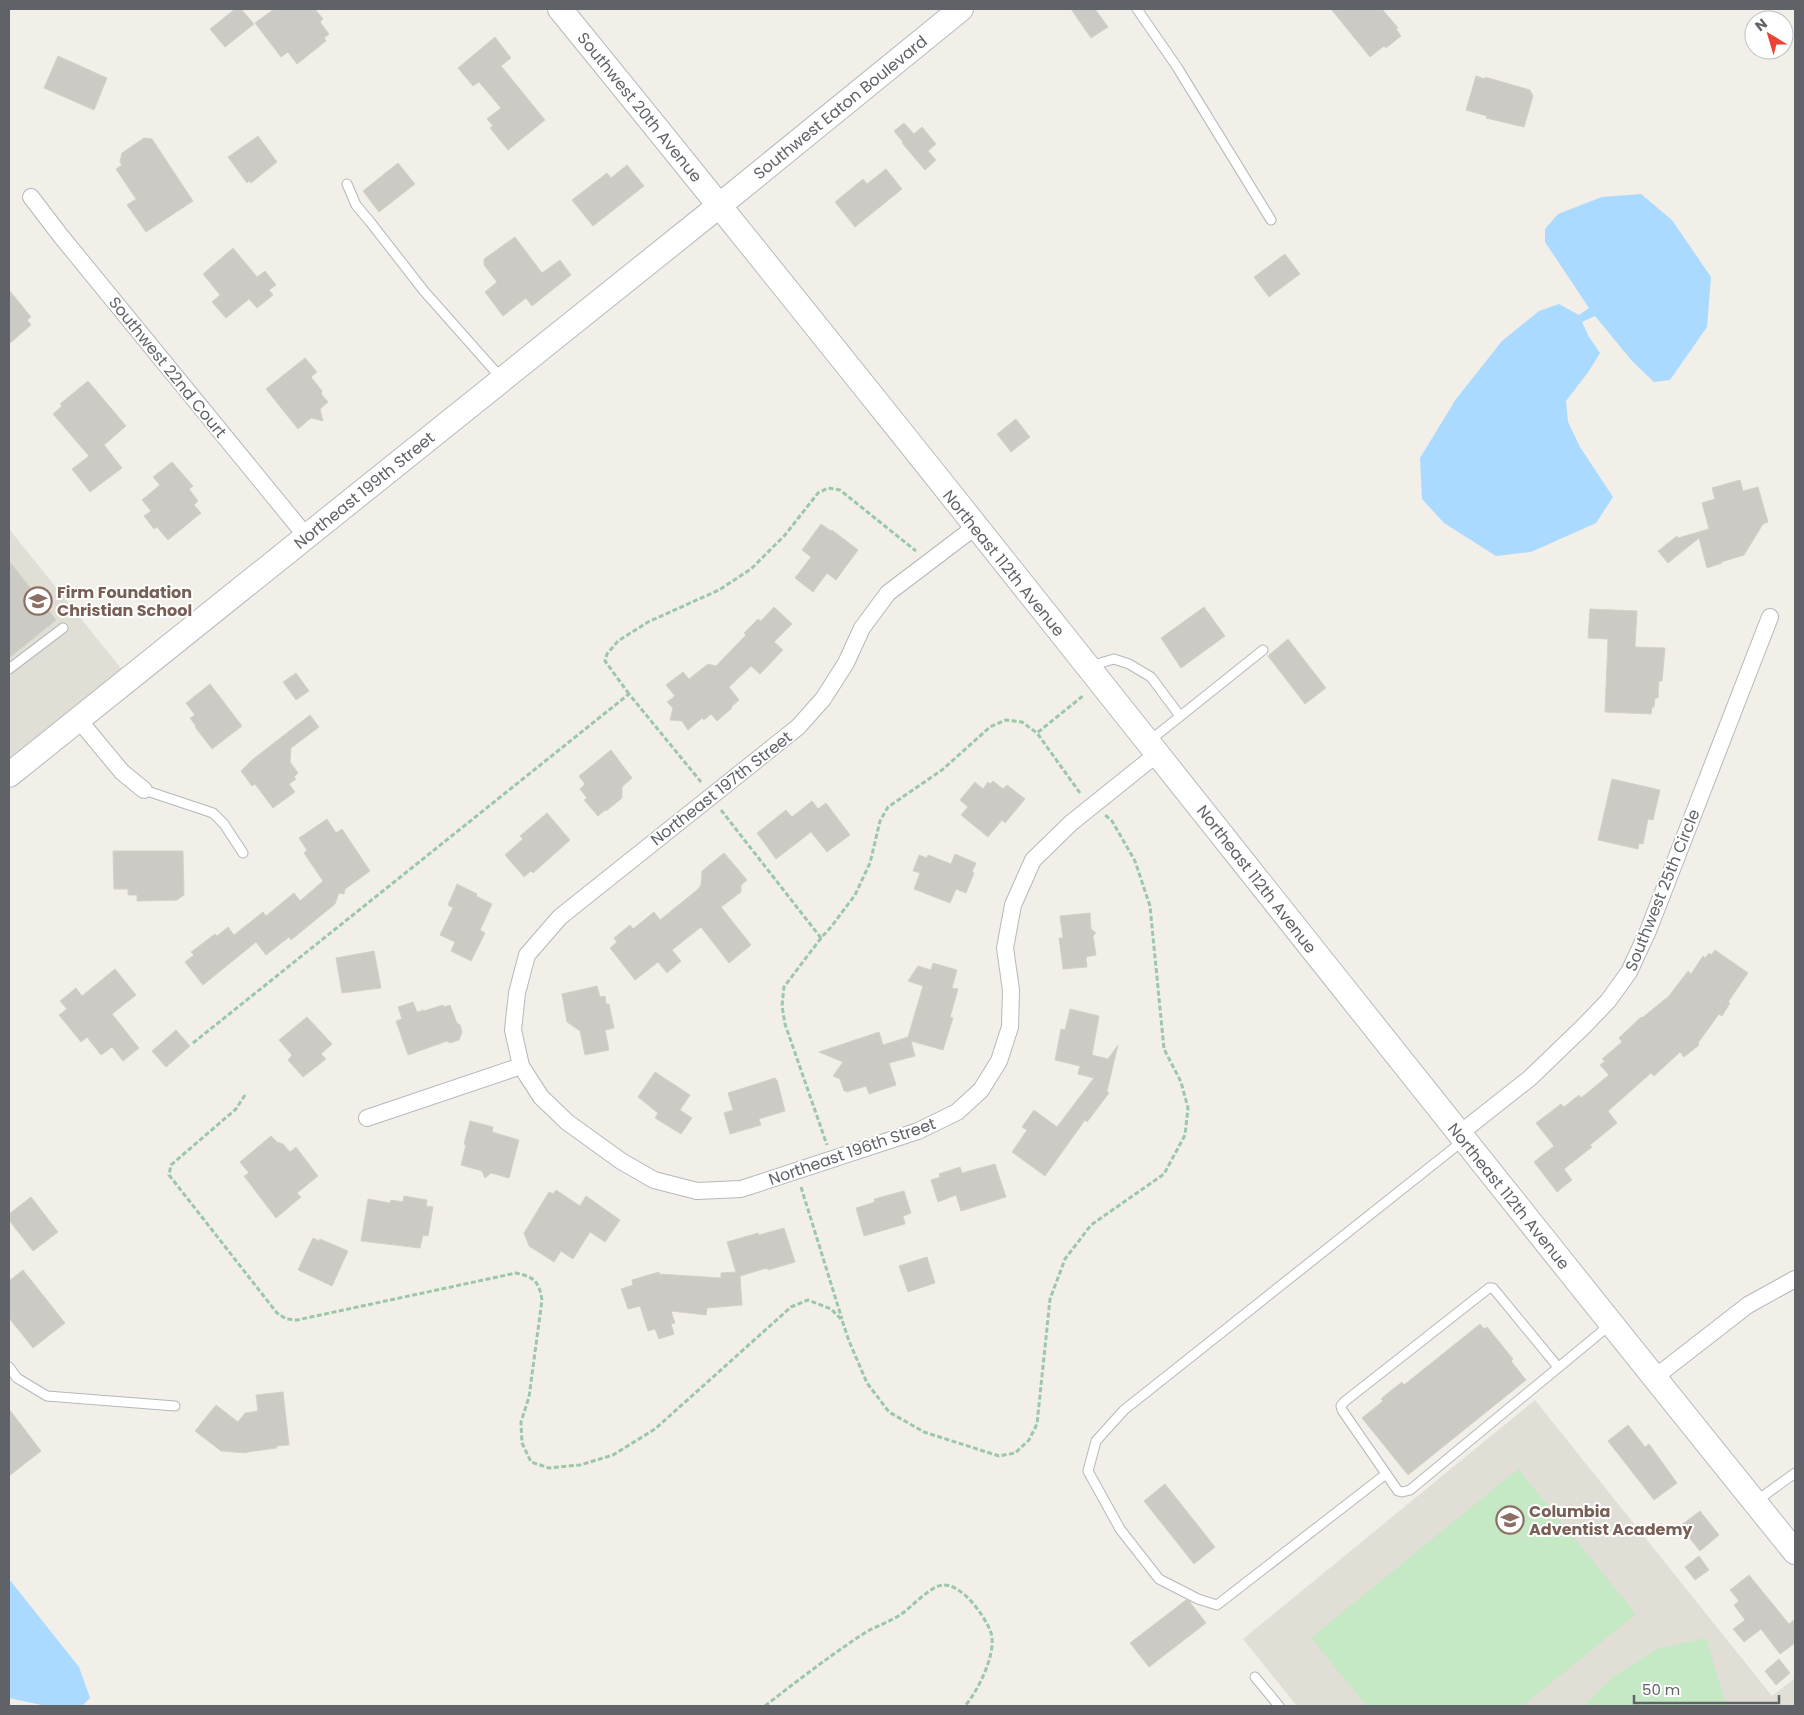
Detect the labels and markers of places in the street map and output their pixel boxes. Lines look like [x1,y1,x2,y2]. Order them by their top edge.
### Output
place label: Firm Foundation Christian School [57,581,192,622]
school or university icon: Firm Foundation Christian School [23,586,53,616]
place label: Columbia Adventist Academy [1529,1500,1693,1541]
school or university icon: Columbia Adventist Academy [1495,1505,1525,1535]

